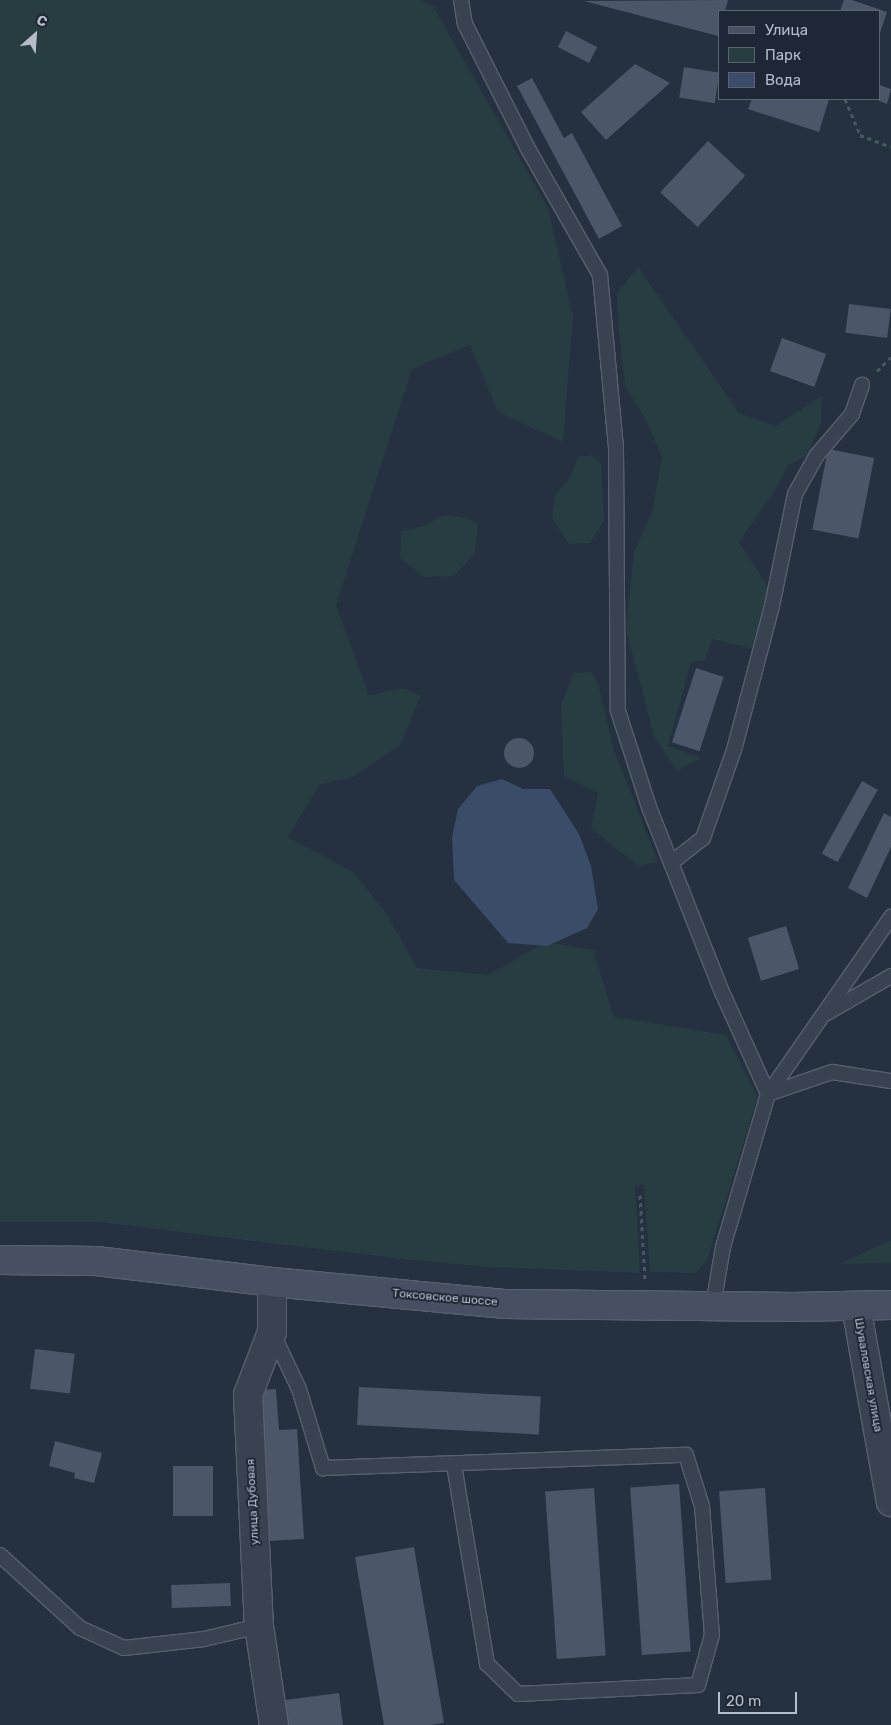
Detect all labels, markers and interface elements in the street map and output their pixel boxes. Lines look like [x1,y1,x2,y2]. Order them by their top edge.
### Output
north arrow [10,10,60,60]
legend [718,10,881,100]
text: С [34,11,50,31]
text: Улица [765,21,808,39]
text: Парк [765,46,801,64]
text: Вода [765,71,801,89]
street label: Токсовское шоссе [392,1286,498,1310]
street label: Шуваловская улица [851,1317,885,1433]
street label: улица Дубовая [244,1459,262,1545]
scale bar [721,1682,800,1714]
text: 20 m [726,1692,761,1710]

